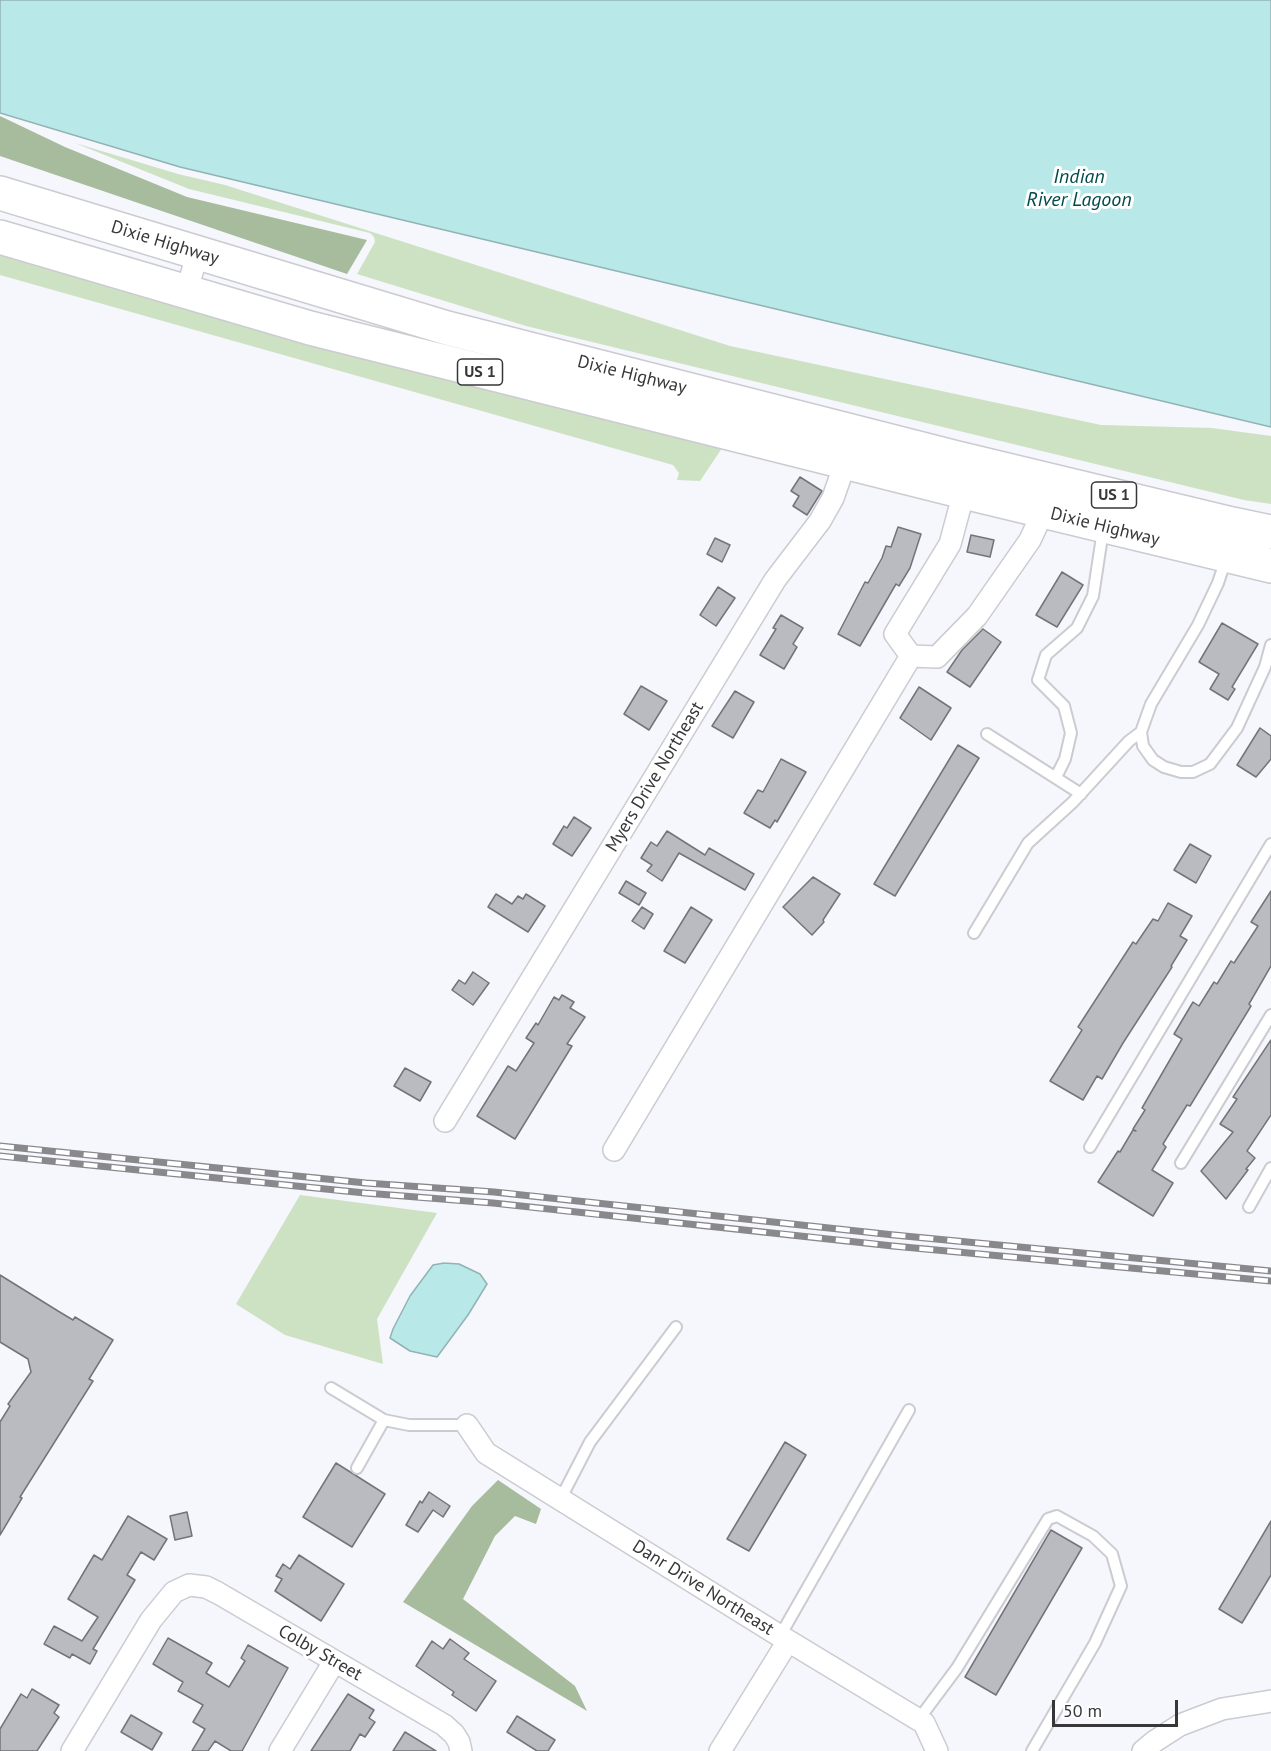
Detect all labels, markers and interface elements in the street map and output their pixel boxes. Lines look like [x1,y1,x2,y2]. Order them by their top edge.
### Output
water label: Indian River Lagoon [1026,165,1132,212]
street label: Dixie Highway [108,216,222,270]
street label: Dixie Highway [575,351,689,399]
road number: US 1 [458,359,502,385]
road number: US 1 [1092,482,1136,508]
street label: Dixie Highway [1048,503,1162,551]
street label: Myers Drive Northeast [602,698,708,856]
street label: Danr Drive Northeast [628,1536,778,1640]
street label: Colby Street [274,1620,366,1686]
scale bar [1055,1688,1181,1726]
text: 50 m [1063,1699,1102,1722]

